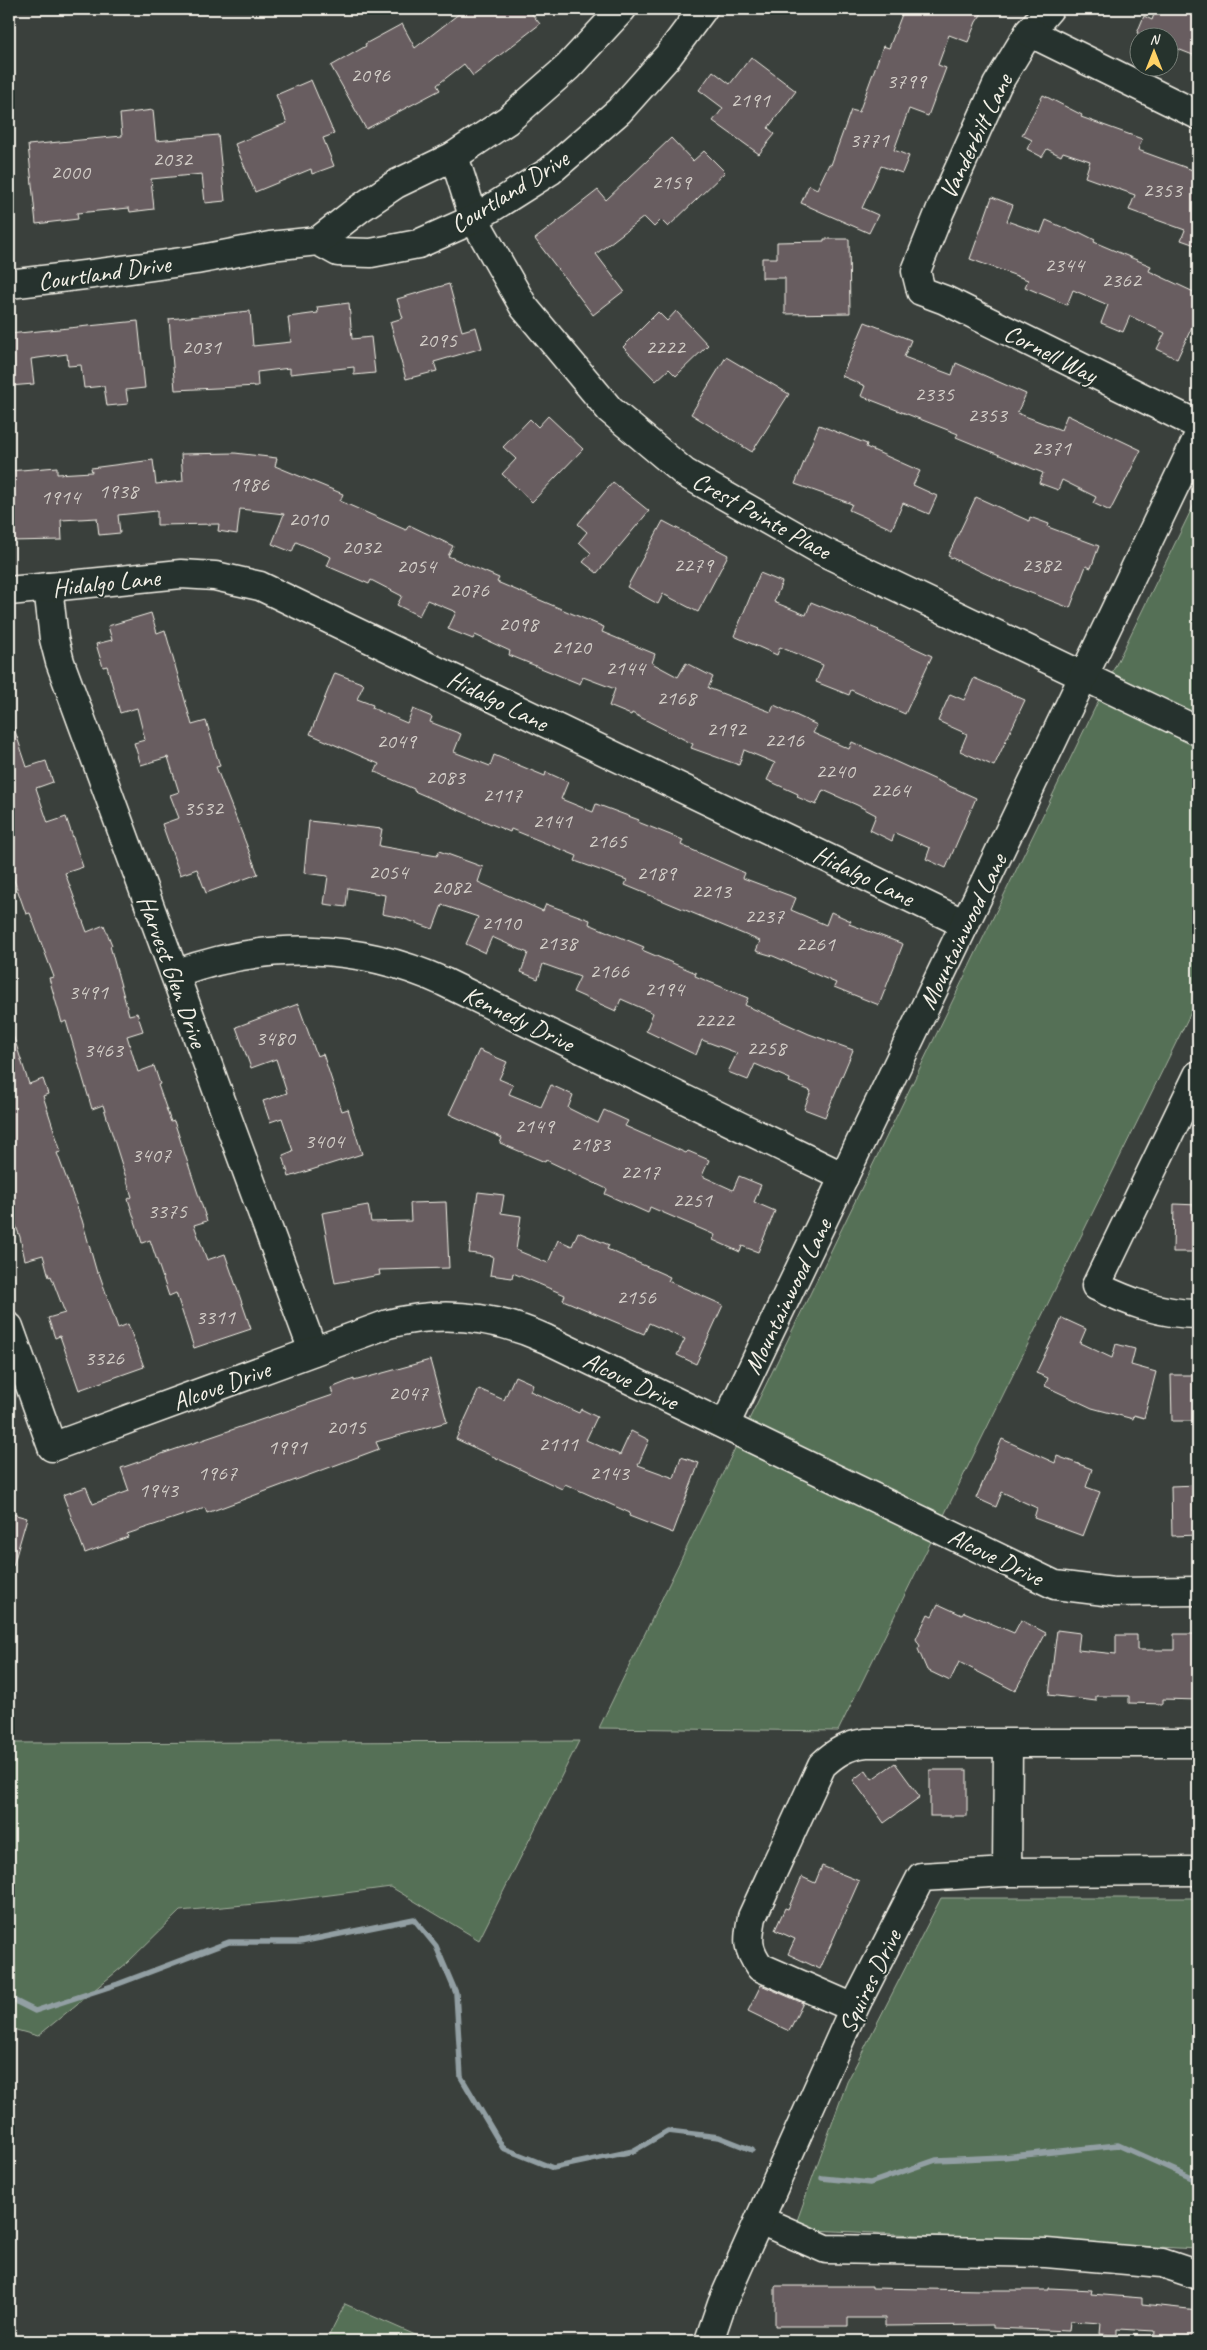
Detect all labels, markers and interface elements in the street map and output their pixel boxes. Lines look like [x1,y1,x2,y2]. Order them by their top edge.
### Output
north arrow [1130,28,1180,78]
text: N [1150,31,1161,48]
house number: 2096 [350,61,391,89]
house number: 3799 [886,67,928,95]
street label: Vanderbilt Lane [932,67,1021,204]
house number: 2191 [730,86,771,114]
house number: 3771 [849,126,890,154]
street label: Courtland Drive [444,142,576,241]
house number: 2032 [152,145,194,173]
house number: 2000 [50,158,92,186]
house number: 2159 [651,168,693,196]
house number: 2353 [1142,176,1184,204]
street label: Courtland Drive [36,248,174,298]
house number: 2344 [1044,251,1086,279]
house number: 2362 [1101,266,1143,294]
street label: Cornell Way [999,317,1104,392]
house number: 2095 [417,326,458,354]
house number: 2031 [181,333,222,361]
house number: 2222 [645,333,687,361]
house number: 2335 [914,380,955,408]
house number: 2353 [967,401,1009,429]
house number: 2371 [1031,434,1072,462]
street label: Crest Pointe Place [687,465,838,568]
house number: 1986 [229,470,270,498]
house number: 1938 [98,477,140,505]
house number: 1914 [40,483,82,511]
house number: 2010 [288,505,330,533]
house number: 2032 [341,533,383,561]
house number: 2279 [673,551,715,579]
house number: 2382 [1021,551,1063,579]
house number: 2054 [396,552,438,580]
street label: Hidalgo Lane [51,561,163,605]
house number: 2076 [449,576,490,604]
house number: 2098 [498,610,540,638]
house number: 2120 [551,633,593,661]
house number: 2144 [605,654,647,682]
street label: Hidalgo Lane [442,663,555,740]
house number: 2168 [656,684,698,712]
house number: 2192 [706,715,748,743]
house number: 2216 [764,726,805,754]
house number: 2049 [376,727,418,755]
house number: 2240 [815,757,857,785]
house number: 2083 [425,763,467,791]
house number: 2264 [870,776,912,804]
house number: 2117 [482,781,523,809]
house number: 3532 [183,794,225,822]
house number: 2141 [532,807,573,835]
house number: 2165 [587,827,628,855]
street label: Hidalgo Lane [808,838,921,915]
street label: Mountainwood Lane [911,847,1015,1014]
house number: 2054 [368,858,410,886]
house number: 2189 [636,859,678,887]
house number: 2082 [431,873,473,901]
house number: 2213 [691,877,733,905]
street label: Harvest Glen Drive [130,891,215,1054]
house number: 2237 [744,902,785,930]
house number: 2110 [481,909,523,937]
house number: 2138 [537,929,579,957]
house number: 2261 [795,930,836,958]
house number: 2166 [589,957,630,985]
house number: 2194 [644,975,686,1003]
house number: 3491 [68,978,109,1006]
street label: Kennedy Drive [458,978,581,1060]
house number: 2222 [694,1006,736,1034]
house number: 3480 [255,1024,297,1052]
house number: 2258 [746,1034,788,1062]
house number: 3463 [83,1036,125,1064]
house number: 2149 [514,1112,556,1140]
house number: 3404 [304,1127,346,1155]
house number: 2183 [570,1130,612,1158]
house number: 3407 [131,1141,172,1169]
house number: 2217 [620,1158,661,1186]
house number: 2251 [672,1186,713,1214]
house number: 3375 [147,1197,188,1225]
street label: Mountainwood Lane [736,1212,840,1379]
house number: 2156 [616,1283,657,1311]
house number: 3311 [195,1303,236,1331]
house number: 3326 [84,1344,125,1372]
street label: Alcove Drive [578,1344,685,1418]
street label: Alcove Drive [168,1353,276,1418]
house number: 2047 [388,1379,429,1407]
house number: 2015 [326,1413,367,1441]
house number: 2111 [538,1430,579,1458]
house number: 1991 [267,1433,308,1461]
house number: 1967 [197,1459,238,1487]
house number: 2143 [589,1459,631,1487]
house number: 1943 [138,1476,180,1504]
street label: Alcove Drive [943,1520,1050,1594]
street label: Squires Drive [831,1923,910,2038]

